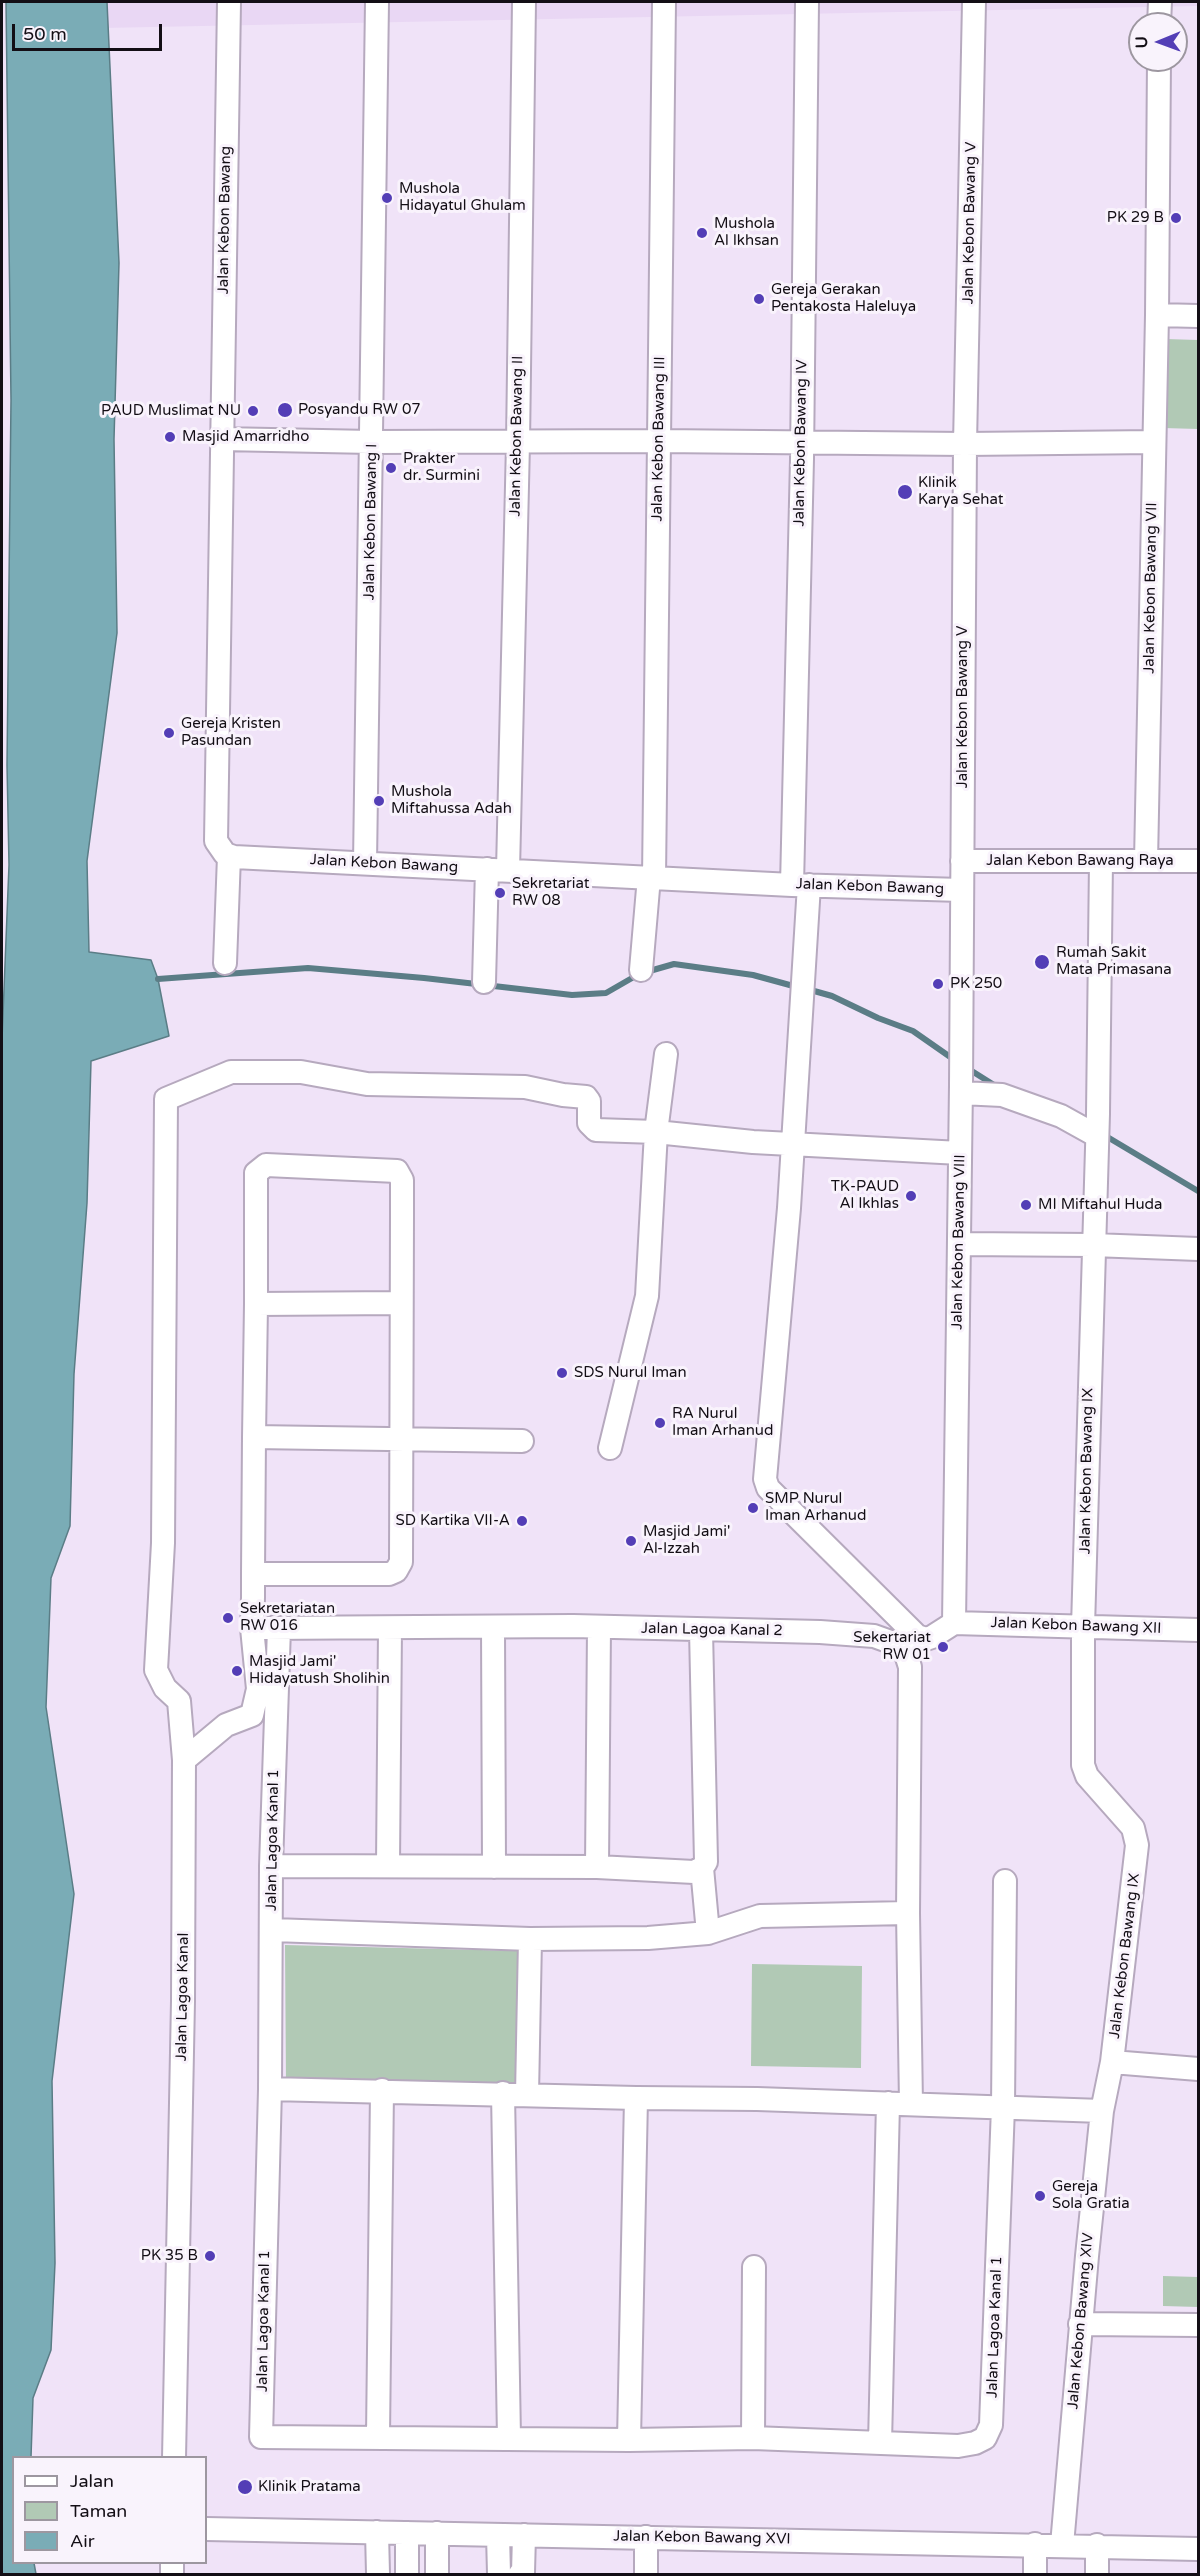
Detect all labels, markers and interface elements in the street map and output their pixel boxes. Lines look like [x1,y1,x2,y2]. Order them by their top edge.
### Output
scale bar [15,12,165,50]
north arrow [1128,12,1188,72]
text: 50 m [23,23,67,45]
text: U [1132,36,1152,49]
street label: Jalan Kebon Bawang V [960,142,980,304]
street label: Jalan Kebon Bawang [215,146,235,294]
place label: Mushola Hidayatul Ghulam [399,180,526,215]
marker: Mushola Hidayatul Ghulam [380,191,394,205]
place label: PK 29 B [1107,209,1164,227]
marker: PK 29 B [1169,211,1183,225]
place label: Mushola Al Ikhsan [714,215,779,250]
marker: Mushola Al Ikhsan [695,226,709,240]
place label: Gereja Gerakan Pentakosta Haleluya [771,281,916,316]
marker: Gereja Gerakan Pentakosta Haleluya [752,292,766,306]
street label: Jalan Kebon Bawang II [507,355,527,517]
street label: Jalan Kebon Bawang III [649,356,669,522]
street label: Jalan Kebon Bawang IV [791,359,811,527]
marker: Posyandu RW 07 [276,401,294,419]
place label: Posyandu RW 07 [298,401,421,419]
place label: PAUD Muslimat NU [101,402,241,420]
marker: PAUD Muslimat NU [246,404,260,418]
place label: Masjid Amarridho [182,428,309,446]
marker: Masjid Amarridho [163,430,177,444]
street label: Jalan Kebon Bawang I [361,444,381,600]
place label: Prakter dr. Surmini [403,450,480,485]
marker: Prakter dr. Surmini [384,461,398,475]
place label: Klinik Karya Sehat [918,474,1003,509]
marker: Klinik Karya Sehat [896,483,914,501]
street label: Jalan Kebon Bawang VII [1141,502,1161,674]
street label: Jalan Kebon Bawang V [954,626,972,788]
place label: Gereja Kristen Pasundan [181,715,281,750]
marker: Gereja Kristen Pasundan [162,726,176,740]
place label: Mushola Miftahussa Adah [391,783,512,818]
marker: Mushola Miftahussa Adah [372,794,386,808]
street label: Jalan Kebon Bawang [309,851,459,877]
street label: Jalan Kebon Bawang Raya [986,852,1174,870]
place label: Sekretariat RW 08 [512,875,590,910]
street label: Jalan Kebon Bawang [796,875,944,899]
marker: Sekretariat RW 08 [493,886,507,900]
place label: Rumah Sakit Mata Primasana [1056,944,1172,979]
marker: Rumah Sakit Mata Primasana [1033,953,1051,971]
place label: PK 250 [950,975,1002,993]
marker: PK 250 [931,977,945,991]
street label: Jalan Kebon Bawang VIII [948,1154,970,1330]
place label: TK-PAUD Al Ikhlas [831,1178,899,1213]
marker: TK-PAUD Al Ikhlas [904,1189,918,1203]
place label: MI Miftahul Huda [1038,1196,1162,1214]
marker: MI Miftahul Huda [1019,1198,1033,1212]
place label: SDS Nurul Iman [574,1364,687,1382]
marker: SDS Nurul Iman [555,1366,569,1380]
street label: Jalan Kebon Bawang IX [1077,1388,1097,1554]
place label: RA Nurul Iman Arhanud [672,1405,773,1440]
marker: RA Nurul Iman Arhanud [653,1416,667,1430]
place label: SMP Nurul Iman Arhanud [765,1490,866,1525]
marker: SMP Nurul Iman Arhanud [746,1501,760,1515]
place label: SD Kartika VII-A [395,1512,510,1530]
marker: SD Kartika VII-A [515,1514,529,1528]
place label: Masjid Jami' Al-Izzah [643,1523,730,1558]
marker: Masjid Jami' Al-Izzah [624,1534,638,1548]
place label: Sekretariatan RW 016 [240,1600,335,1635]
marker: Sekretariatan RW 016 [221,1611,235,1625]
street label: Jalan Kebon Bawang XII [990,1614,1162,1638]
street label: Jalan Lagoa Kanal 2 [641,1620,783,1640]
place label: Sekertariat RW 01 [853,1629,931,1664]
marker: Sekertariat RW 01 [936,1640,950,1654]
place label: Masjid Jami' Hidayatush Sholihin [249,1653,390,1688]
marker: Masjid Jami' Hidayatush Sholihin [230,1664,244,1678]
street label: Jalan Lagoa Kanal 1 [263,1769,283,1911]
street label: Jalan Kebon Bawang IX [1106,1872,1144,2040]
street label: Jalan Lagoa Kanal [173,1933,193,2061]
place label: Gereja Sola Gratia [1052,2178,1130,2213]
marker: Gereja Sola Gratia [1033,2189,1047,2203]
street label: Jalan Kebon Bawang XIV [1064,2232,1098,2410]
place label: PK 35 B [141,2247,198,2265]
marker: PK 35 B [203,2249,217,2263]
street label: Jalan Lagoa Kanal 1 [254,2250,274,2392]
street label: Jalan Lagoa Kanal 1 [984,2256,1006,2398]
legend [12,2456,207,2564]
text: Jalan [70,2470,114,2492]
marker: Klinik Pratama [236,2478,254,2496]
place label: Klinik Pratama [258,2478,361,2496]
text: Taman [70,2500,127,2522]
street label: Jalan Kebon Bawang XVI [613,2527,791,2549]
text: Air [70,2530,95,2552]

